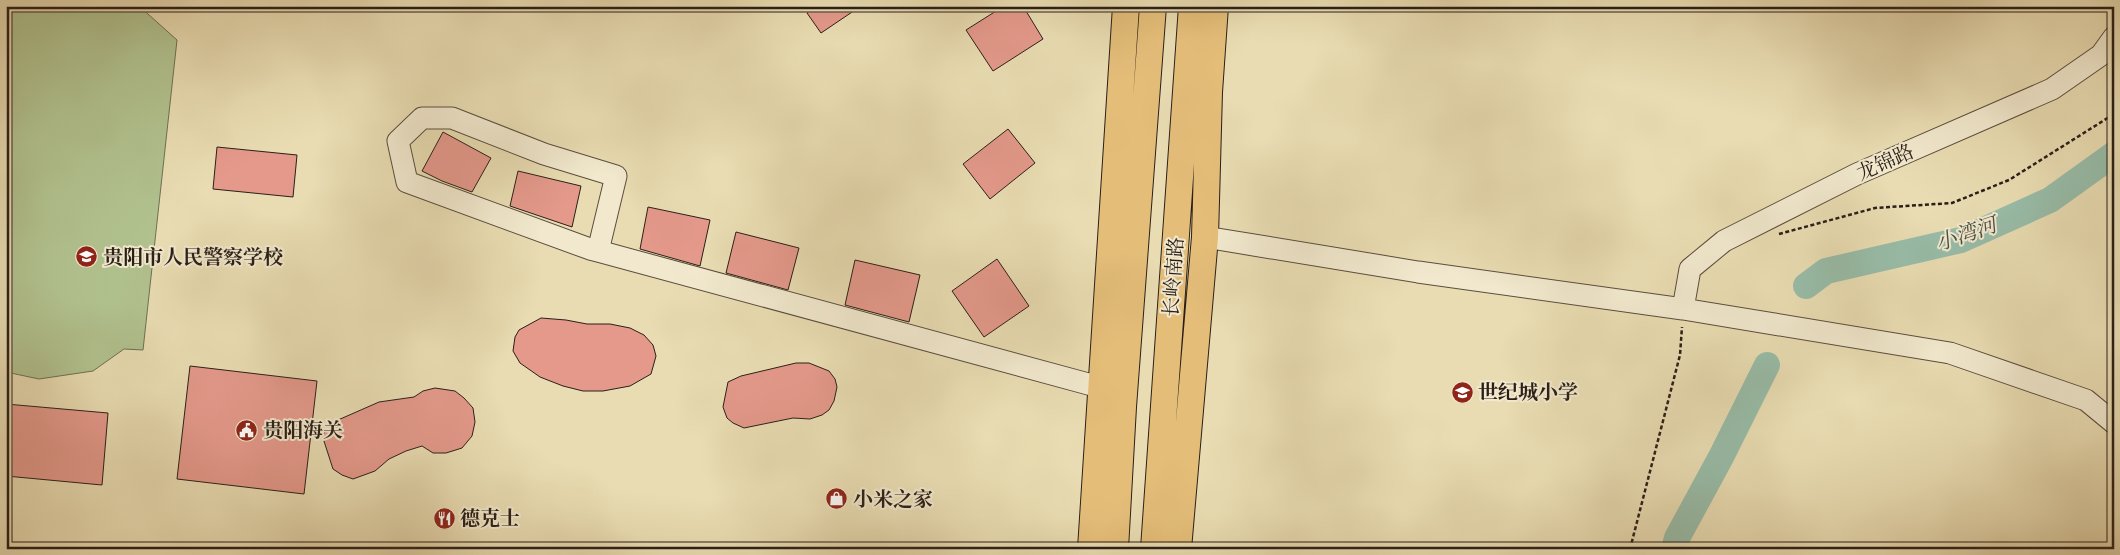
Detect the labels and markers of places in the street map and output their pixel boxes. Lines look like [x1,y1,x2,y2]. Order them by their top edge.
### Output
school or university icon: 贵阳市人民警察学校 [75,245,99,269]
place label: 贵阳市人民警察学校 [103,245,283,273]
school or university icon: 世纪城小学 [1450,380,1474,404]
place label: 世纪城小学 [1478,380,1578,408]
public building icon: 贵阳海关 [235,418,259,442]
place label: 贵阳海关 [263,418,343,446]
shop icon: 小米之家 [825,487,849,511]
place label: 小米之家 [853,487,933,515]
restaurant icon: 德克士 [432,506,456,530]
place label: 德克士 [460,506,520,534]

